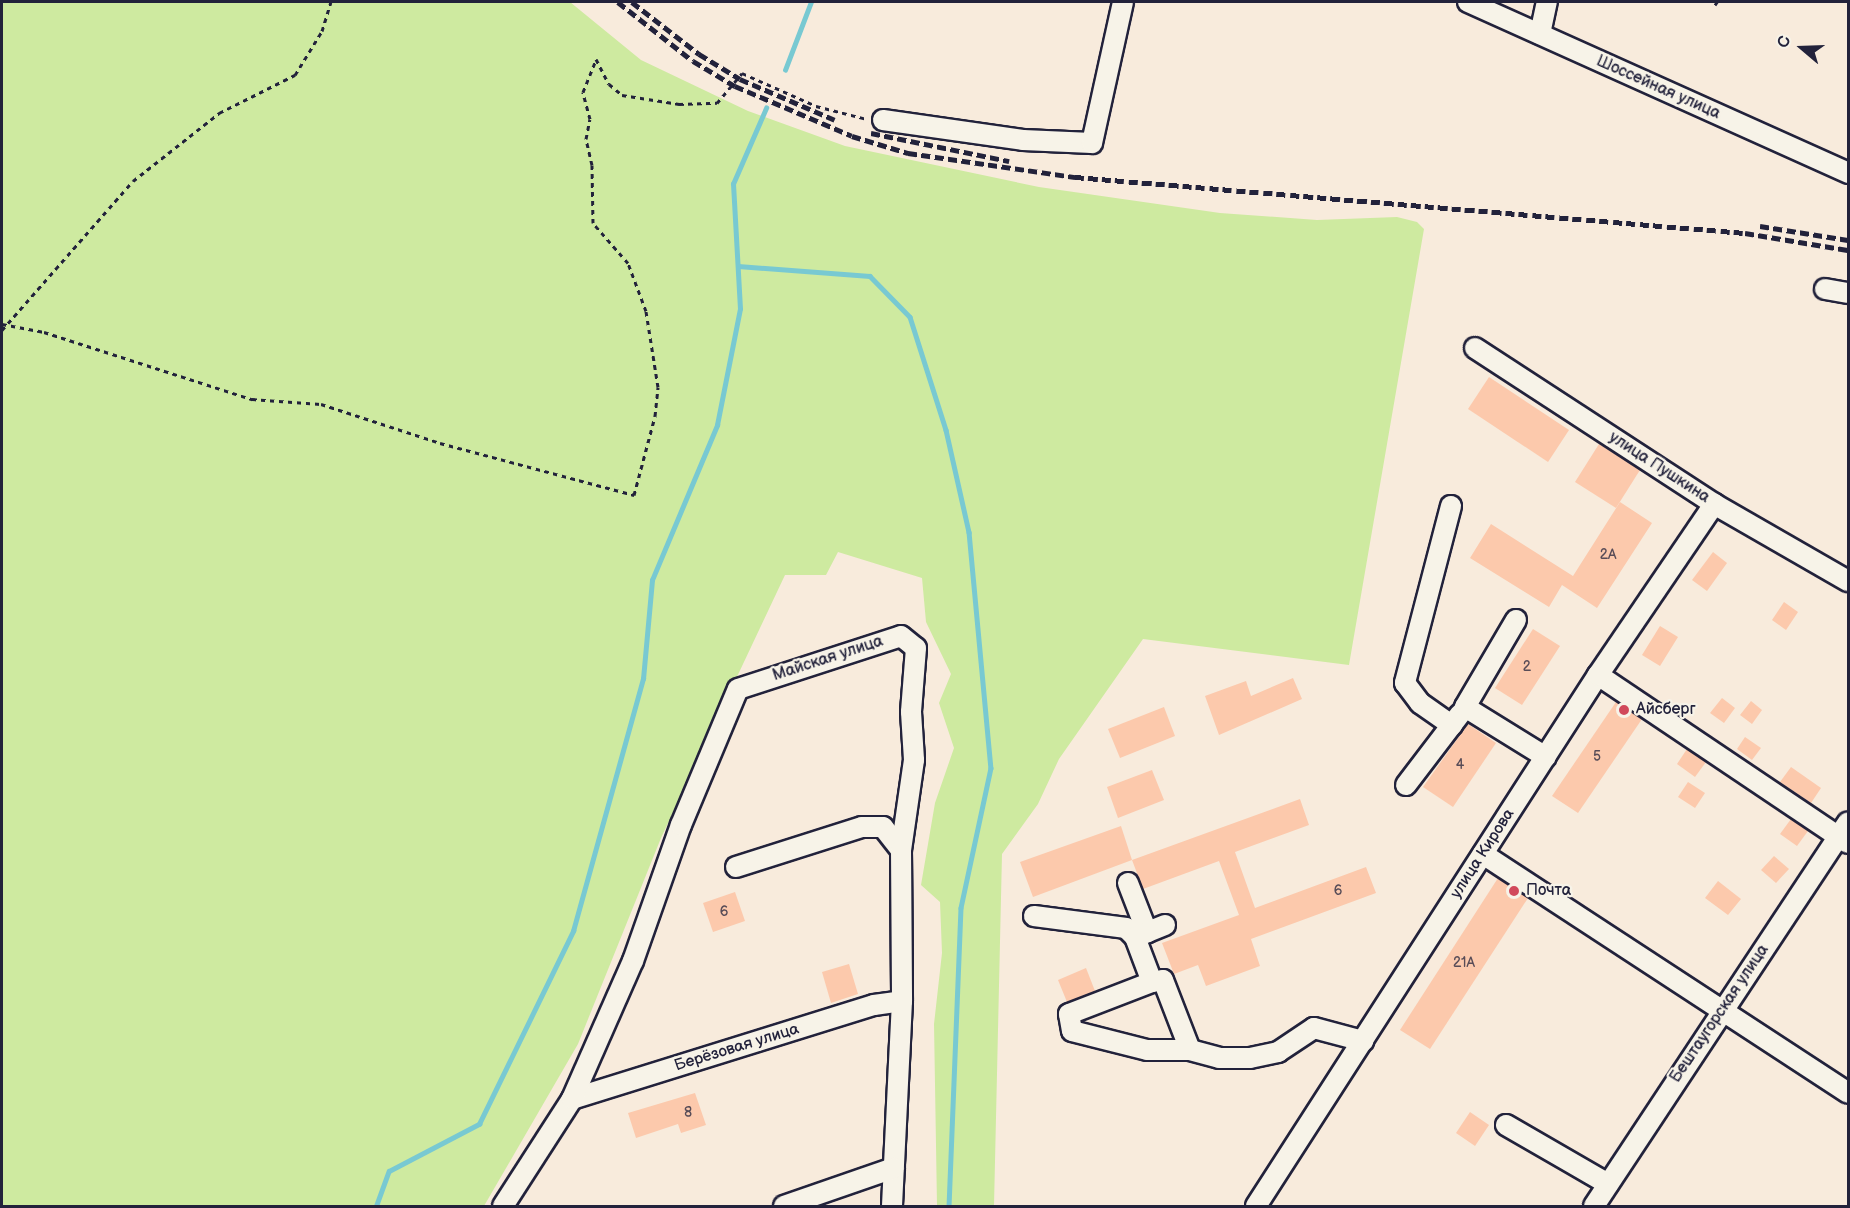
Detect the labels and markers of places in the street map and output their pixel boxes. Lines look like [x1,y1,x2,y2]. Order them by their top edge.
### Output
place label: Айсберг [1636,700,1696,720]
marker: Айсберг [1617,703,1631,717]
place label: Почта [1526,881,1571,901]
marker: Почта [1507,884,1521,898]

